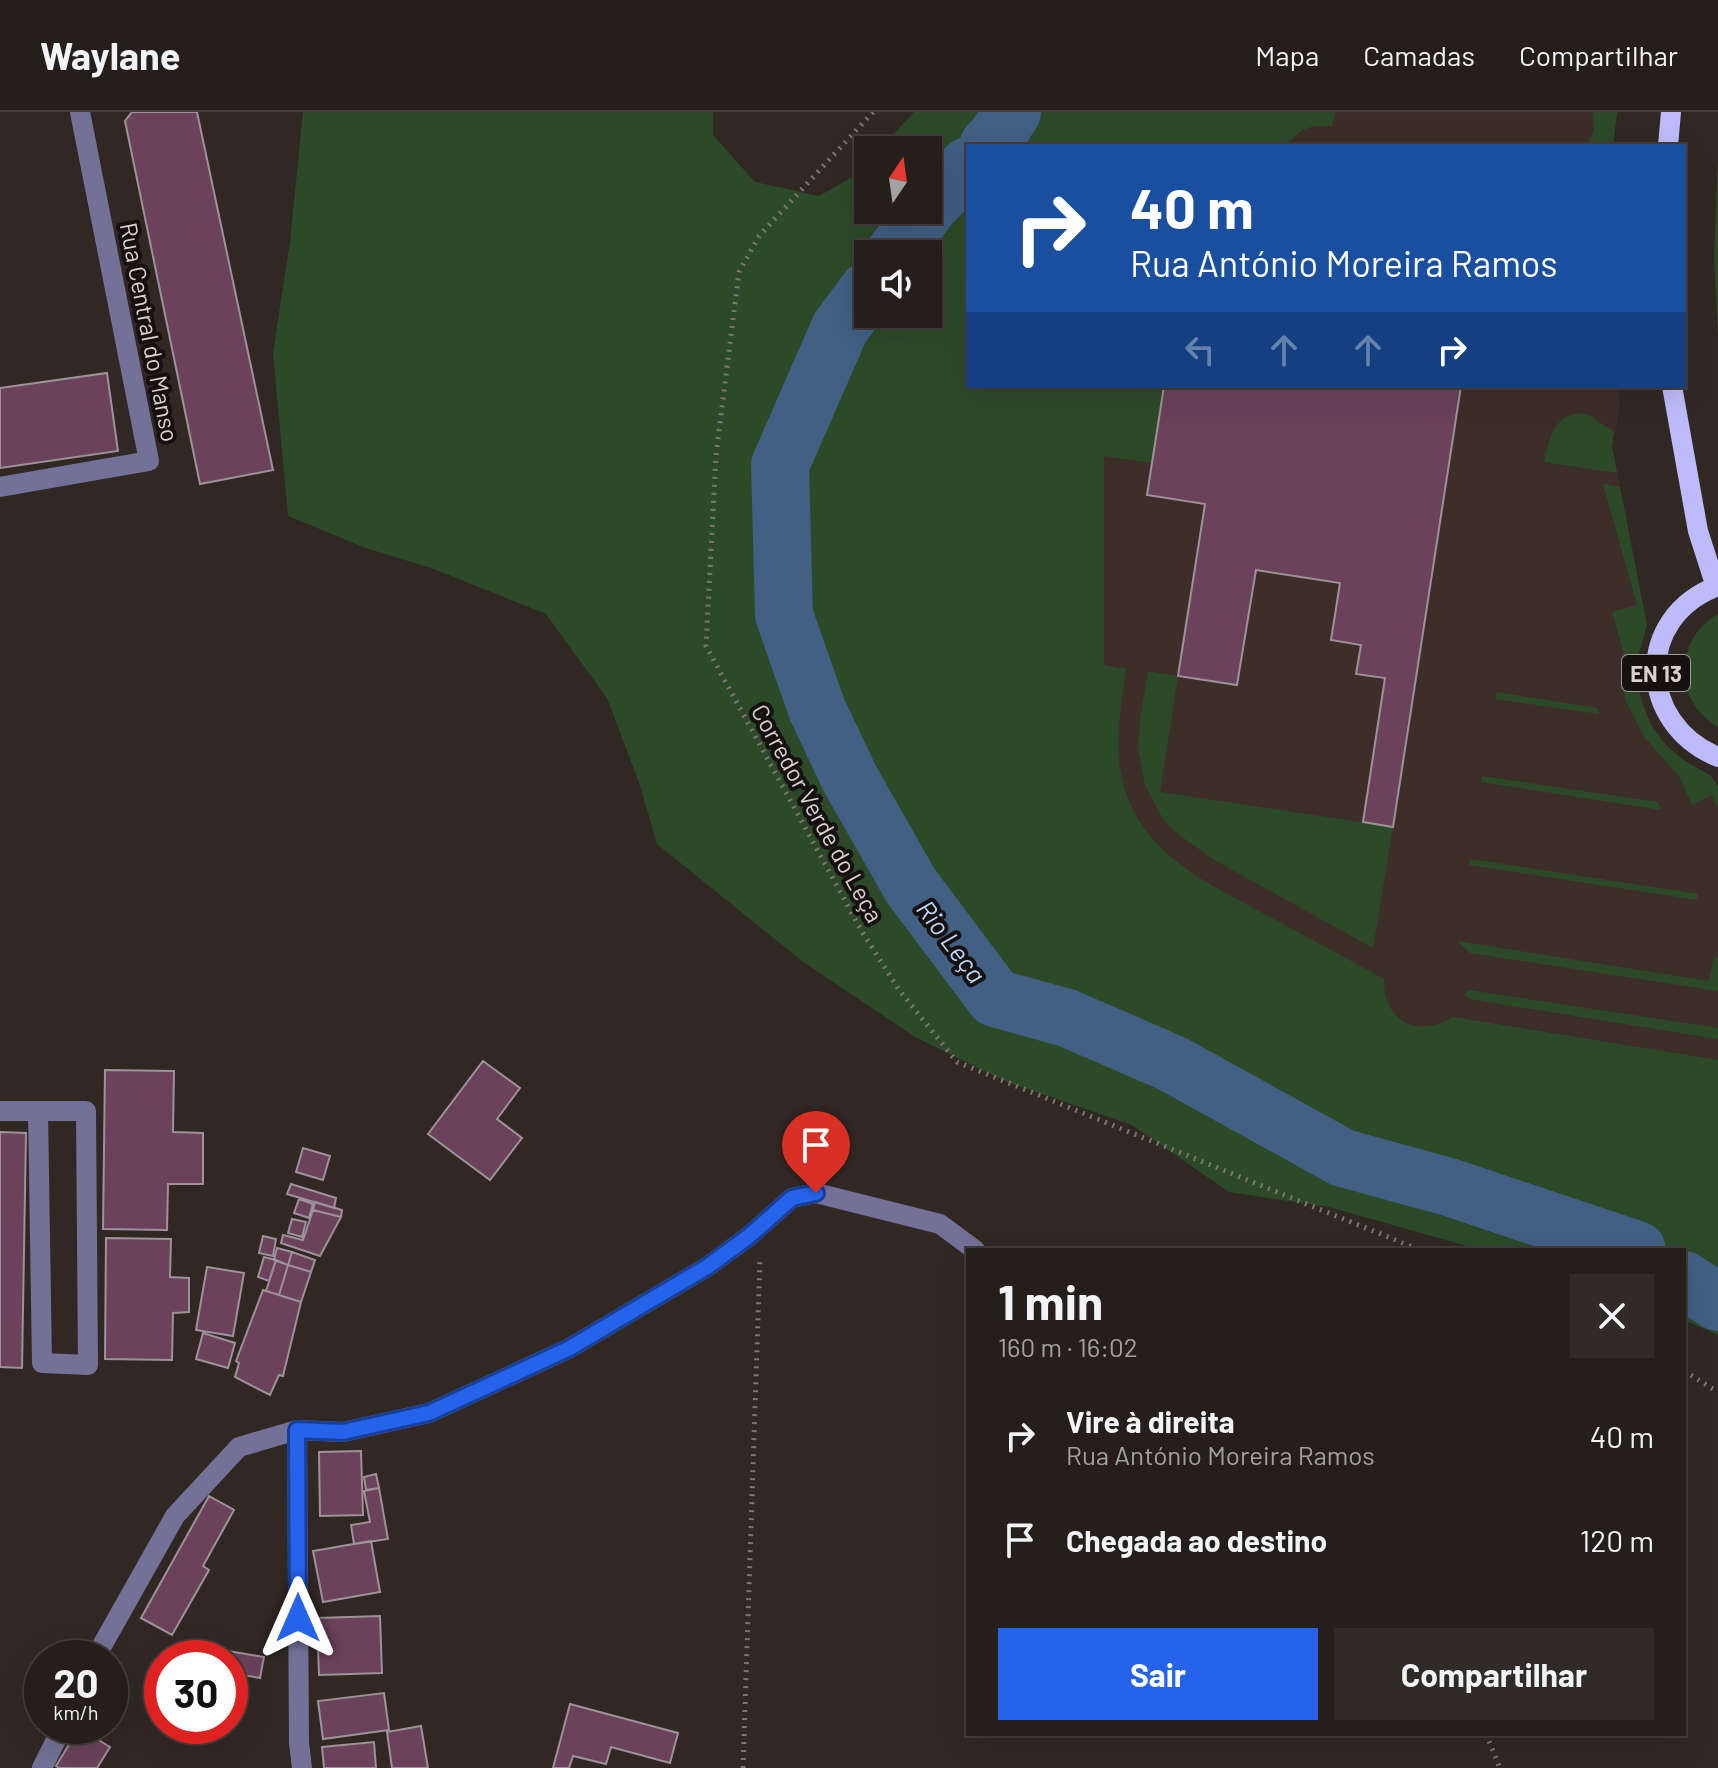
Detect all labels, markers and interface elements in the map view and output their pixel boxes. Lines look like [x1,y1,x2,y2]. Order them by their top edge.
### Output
text: Waylane [40,32,181,78]
text: Mapa [1255,38,1319,72]
text: Camadas [1363,38,1475,72]
text: Compartilhar [1519,38,1678,72]
north arrow [854,136,942,224]
map controls [854,136,942,328]
text: 40 m [1130,173,1254,240]
icon: right [998,176,1102,280]
street label: Rua Central do Manso [115,220,185,444]
button: sound [854,240,942,328]
text: Rua António Moreira Ramos [1130,241,1558,284]
icon: left [1178,328,1222,372]
icon: ahead [1262,328,1306,372]
icon: ahead [1346,328,1390,372]
icon: right [1430,328,1474,372]
road number: EN 13 [1622,655,1690,691]
street label: Corredor Verde do Leça [746,699,890,927]
water label: Rio Leça [911,894,993,988]
pin [782,1111,850,1193]
icon: arrive [794,1123,838,1167]
text: 1 min [998,1272,1103,1330]
button: close [1570,1274,1654,1358]
text: 160 m · 16:02 [998,1331,1138,1362]
text: Vire à direita [1066,1403,1235,1439]
icon: right [998,1414,1042,1458]
text: 40 m [1590,1418,1654,1454]
text: Rua António Moreira Ramos [1066,1439,1375,1470]
icon: arrive [998,1518,1042,1562]
text: Chegada ao destino [1066,1522,1327,1558]
text: 120 m [1580,1522,1654,1558]
position arrow [256,1576,340,1660]
button: Sair [998,1628,1318,1720]
button: Compartilhar [1334,1628,1654,1720]
speed limit sign: 30 [144,1640,248,1744]
text: 20 [53,1658,99,1706]
text: km/h [53,1700,99,1724]

